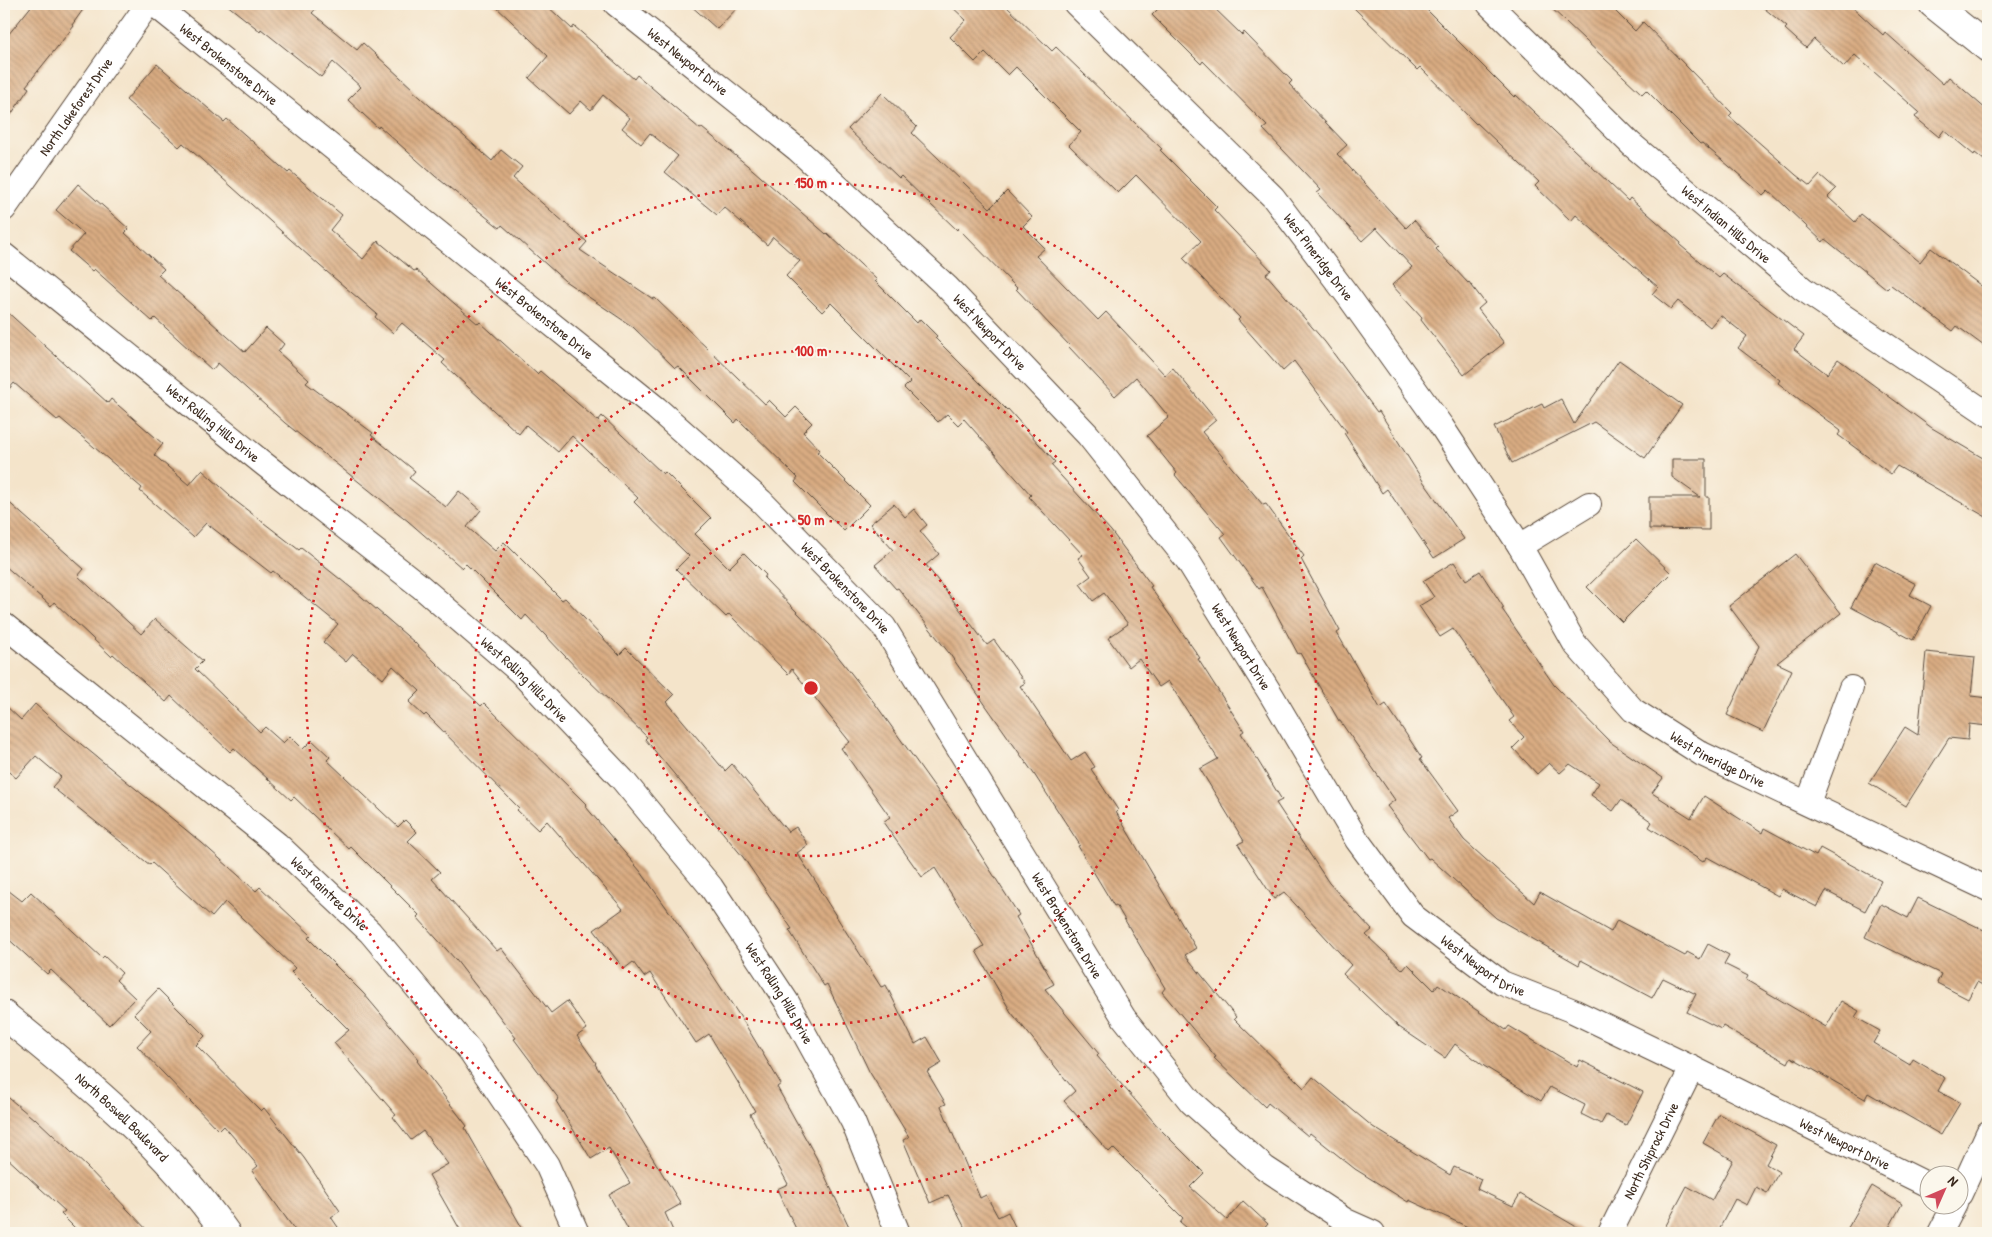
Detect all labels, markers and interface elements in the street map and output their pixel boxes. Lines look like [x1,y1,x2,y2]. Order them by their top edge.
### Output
street label: West Brokenstone Drive [176,18,282,109]
street label: West Newport Drive [644,23,733,100]
street label: North Lakeforest Drive [34,53,117,159]
text: 150 m [795,172,827,193]
street label: West Indian Hills Drive [1678,181,1776,267]
street label: West Pineridge Drive [1280,209,1358,304]
street label: West Brokenstone Drive [492,272,598,363]
street label: West Newport Drive [949,289,1032,374]
text: 100 m [795,340,827,361]
street label: West Rolling Hills Drive [162,379,264,466]
text: 50 m [798,509,824,530]
street label: West Brokenstone Drive [797,538,896,637]
street label: West Newport Drive [1208,600,1276,694]
street label: West Rolling Hills Drive [477,632,573,726]
centre of rings [802,679,820,697]
street label: West Pineridge Drive [1667,726,1769,792]
street label: West Raintree Drive [287,852,373,935]
street label: West Brokenstone Drive [1028,869,1108,982]
street label: West Newport Drive [1437,930,1529,1000]
street label: West Rolling Hills Drive [742,939,818,1048]
street label: North Boswell Boulevard [72,1068,173,1166]
street label: North Shiprock Drive [1618,1098,1683,1202]
street label: West Newport Drive [1797,1113,1894,1174]
north arrow [1920,1164,1970,1214]
text: N [1944,1171,1963,1190]

